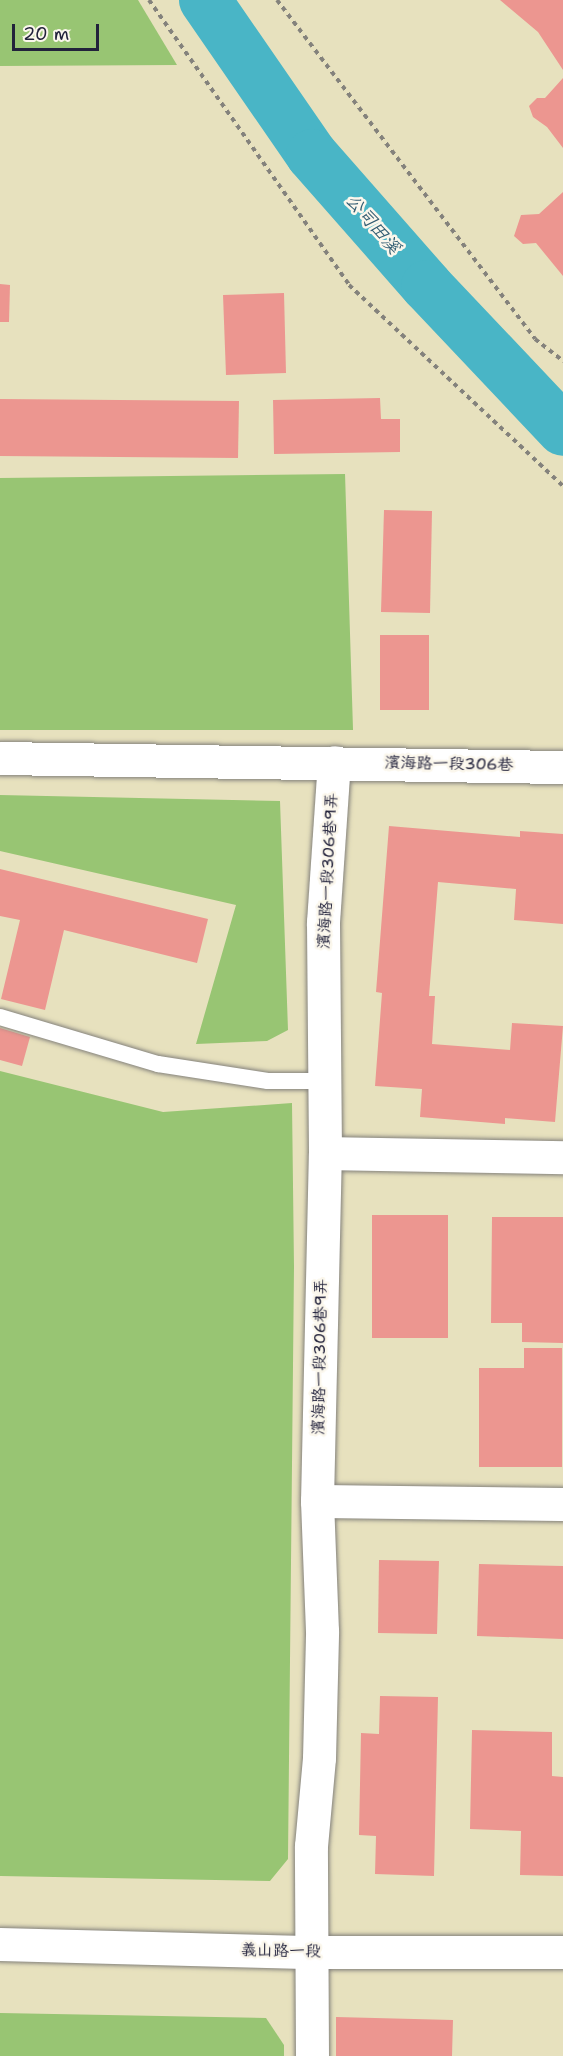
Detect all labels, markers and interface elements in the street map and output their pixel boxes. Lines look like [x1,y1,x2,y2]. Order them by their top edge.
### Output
scale bar [15,12,102,50]
text: 20 m [23,22,69,46]
water label: 公司田溪 [341,190,405,258]
street label: 濱海路一段306巷 [384,753,514,775]
street label: 濱海路一段306巷9弄 [314,792,342,950]
street label: 濱海路一段306巷9弄 [309,1279,331,1435]
street label: 義山路一段 [241,1941,321,1961]

